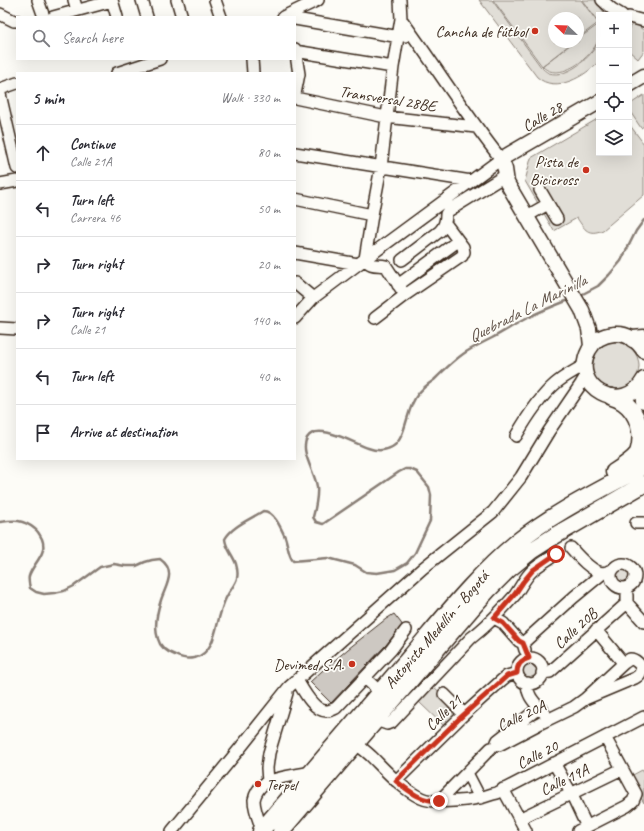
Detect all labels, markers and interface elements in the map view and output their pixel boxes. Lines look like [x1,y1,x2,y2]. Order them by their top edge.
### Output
north arrow [548,12,584,48]
map controls [596,12,632,156]
button: + [596,12,632,48]
search box [16,16,296,60]
place label: Cancha de fútbol [436,22,530,42]
marker: Cancha de fútbol [530,26,540,36]
icon: search [30,27,52,49]
text: Search here [62,29,123,48]
button: − [596,48,632,84]
street label: Transversal 28BE [338,81,440,117]
button: locate [596,84,632,120]
text: 5 min [32,88,64,109]
text: Walk · 330 m [221,90,280,106]
street label: Calle 28 [519,96,568,136]
button: layers [596,120,632,156]
text: Continue [70,135,115,154]
icon: ahead [32,142,54,164]
text: 80 m [258,145,280,161]
place label: Pista de Bicicross [530,152,580,190]
text: Calle 21A [70,154,112,170]
marker: Pista de Bicicross [581,165,591,175]
text: Turn left [70,191,113,210]
icon: left [32,198,54,220]
text: 50 m [258,201,280,217]
text: Carrera 46 [70,210,120,226]
icon: right [32,254,54,276]
text: Turn right [70,255,123,274]
text: 20 m [258,257,280,273]
water label: Quebrada La Marinilla [465,269,591,347]
text: Turn right [70,303,123,322]
icon: right [32,310,54,332]
text: 140 m [252,313,280,329]
text: Calle 21 [70,322,105,338]
icon: left [32,366,54,388]
text: Turn left [70,367,113,386]
text: 40 m [258,369,280,385]
icon: arrive [32,422,54,444]
text: Arrive at destination [70,423,177,442]
route start [547,545,565,563]
street label: Autopista Medellín - Bogotá [380,565,495,693]
street label: Calle 20B [550,603,603,653]
place label: Devimed S.A. [274,655,345,675]
marker: Devimed S.A. [347,659,357,669]
street label: Calle 21 [421,690,467,735]
street label: Calle 20A [494,696,550,736]
street label: Calle 20 [514,735,563,774]
street label: Calle 19A [537,759,593,800]
place label: Terpel [266,775,300,795]
marker: Terpel [253,779,263,789]
route end [430,792,448,810]

